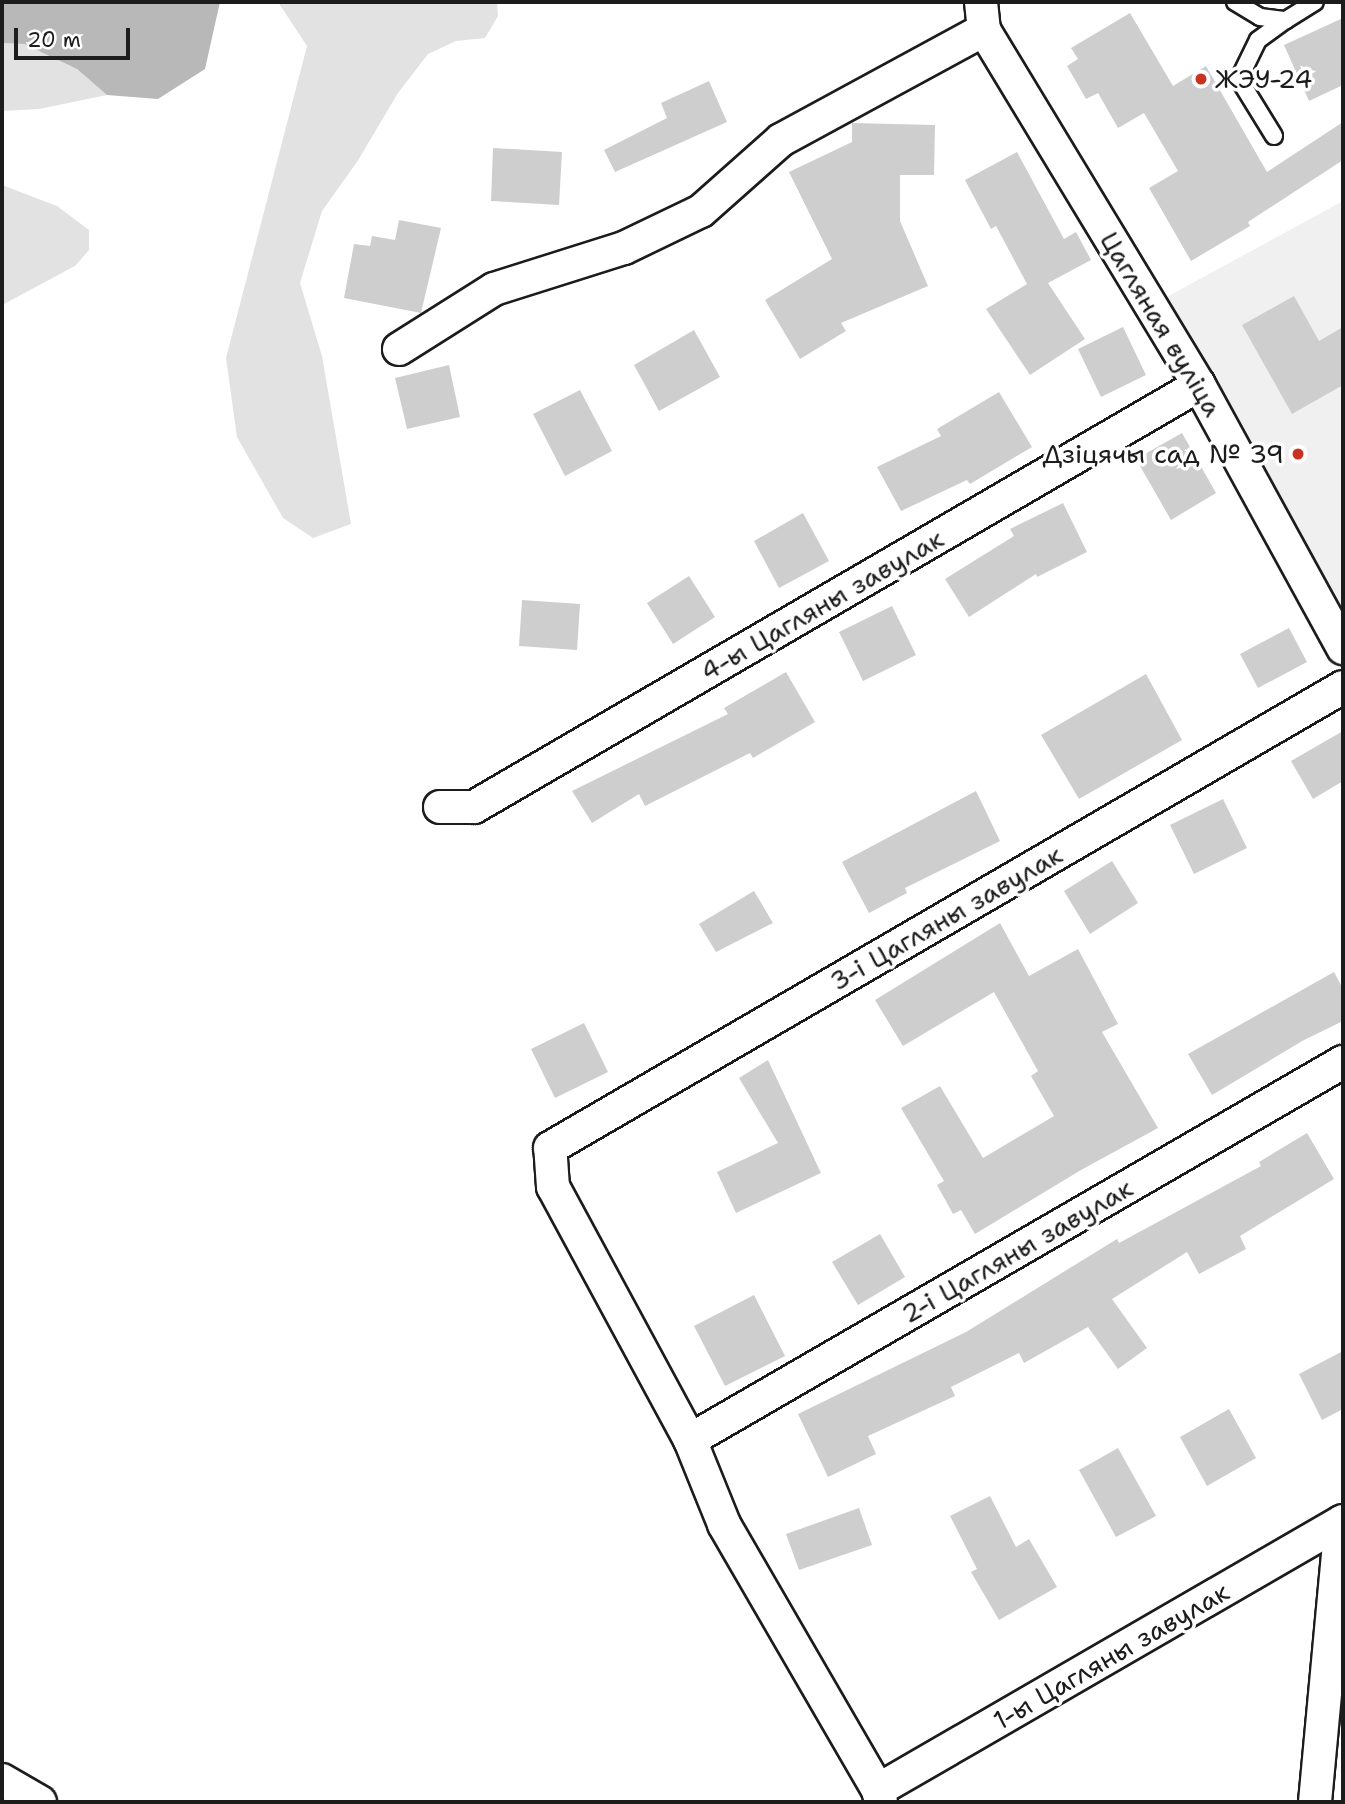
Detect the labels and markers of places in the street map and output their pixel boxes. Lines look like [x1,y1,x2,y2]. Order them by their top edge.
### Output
place label: ЖЭУ-24 [1215,63,1313,95]
marker: ЖЭУ-24 [1193,71,1209,87]
place label: Дзіцячы сад № 39 [1042,438,1284,470]
marker: Дзіцячы сад № 39 [1290,446,1306,462]

